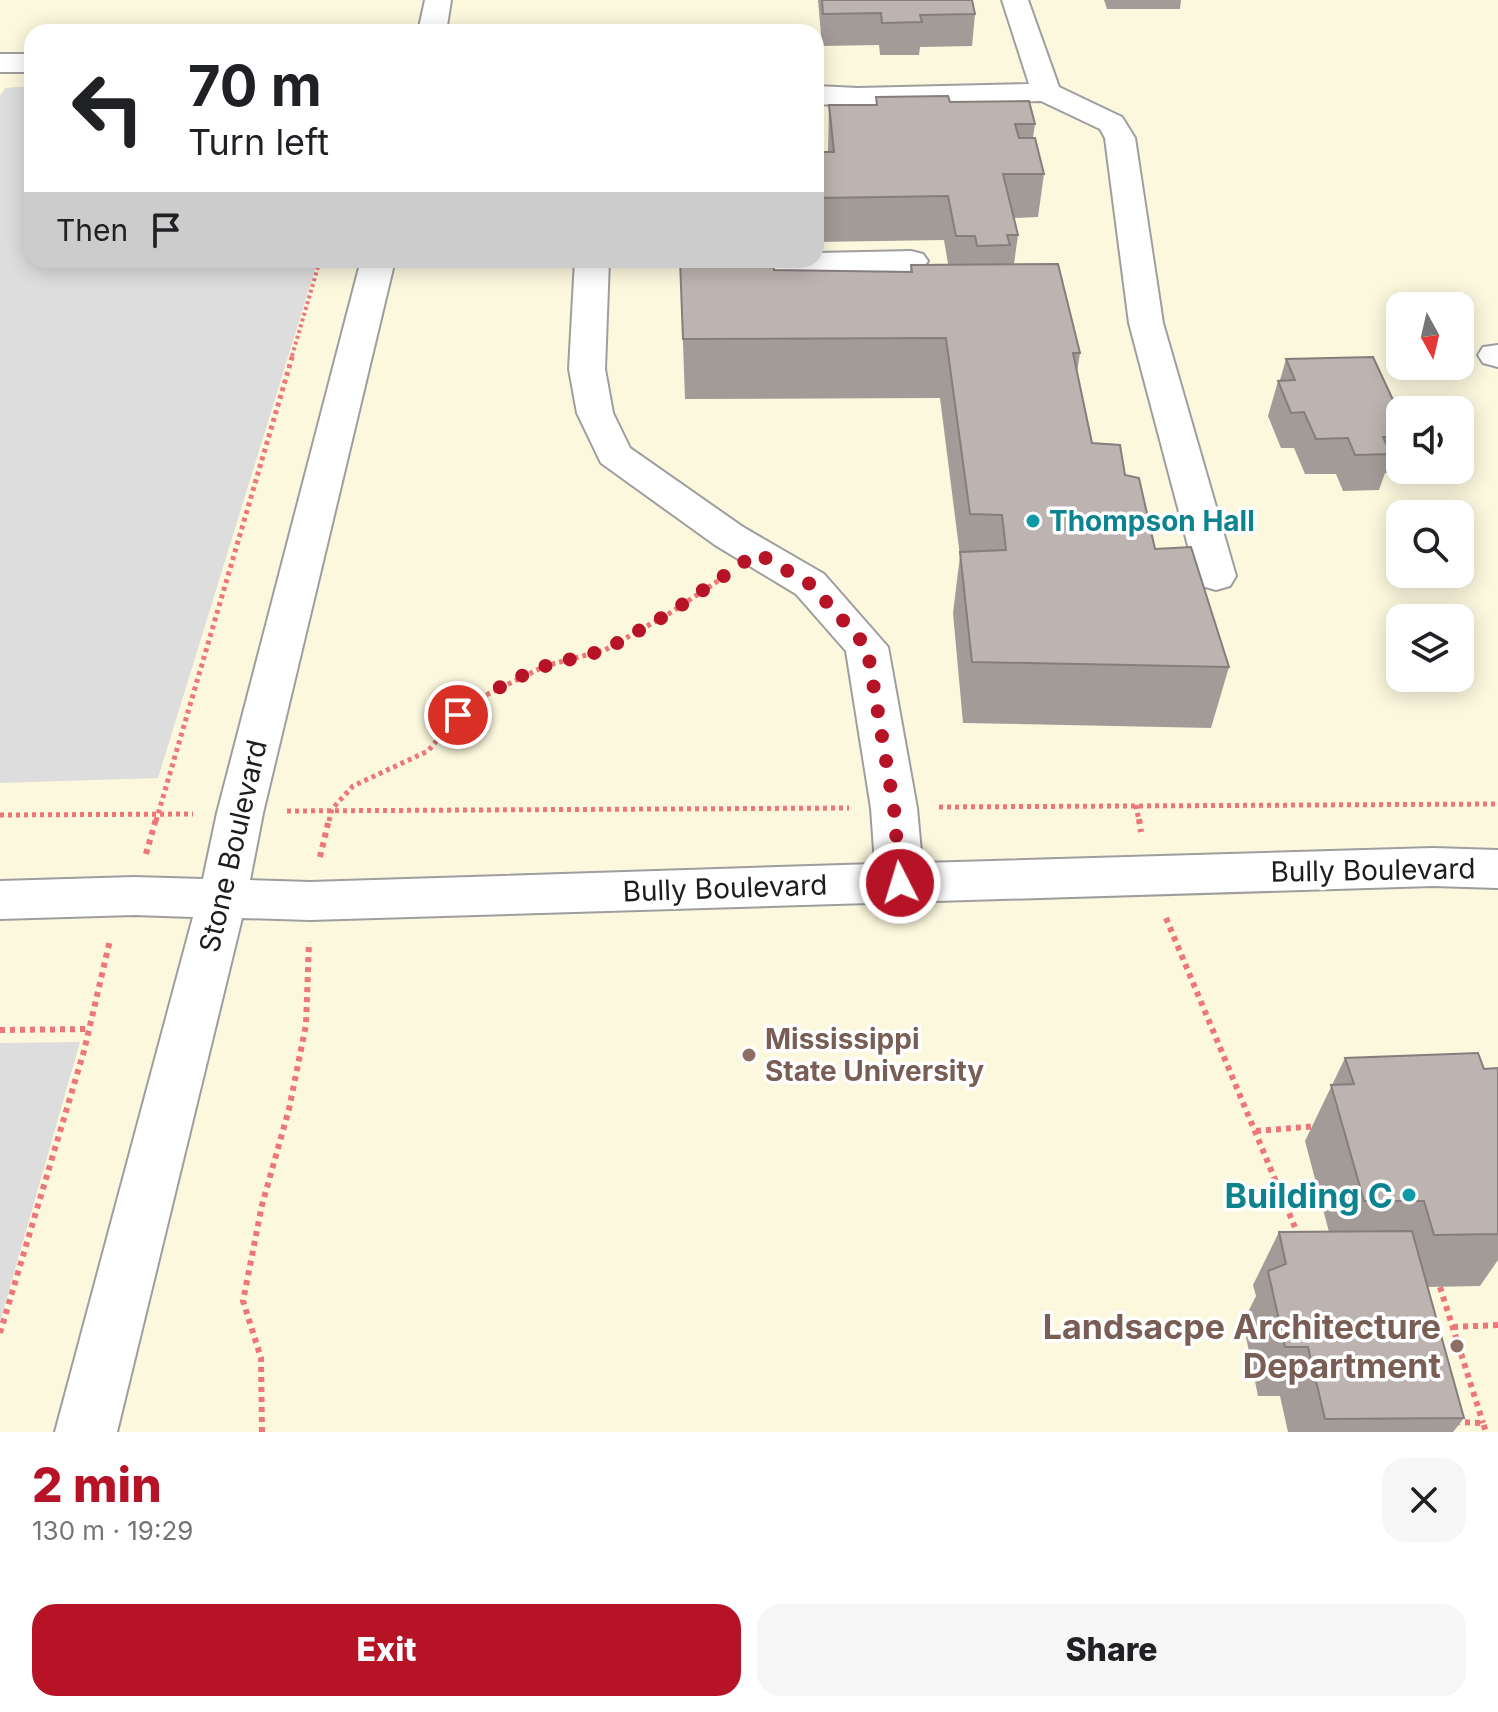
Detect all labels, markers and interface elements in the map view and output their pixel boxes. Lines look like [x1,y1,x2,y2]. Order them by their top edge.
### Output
text: 70 m [188,52,322,120]
icon: left [56,56,160,160]
text: Turn left [188,120,329,164]
icon: arrive [144,208,188,252]
text: Then [56,212,128,248]
north arrow [1386,292,1474,380]
map controls [1386,292,1474,692]
button: sound [1386,396,1474,484]
button: search [1386,500,1474,588]
place label: Thompson Hall [1049,504,1255,538]
marker: Thompson Hall [1024,512,1042,530]
button: layers [1386,604,1474,692]
pin [424,681,492,749]
icon: arrive [436,693,480,737]
street label: Stone Boulevard [192,736,274,956]
position arrow [858,841,942,925]
street label: Bully Boulevard [1270,851,1476,889]
street label: Bully Boulevard [622,867,828,909]
place label: Mississippi State University [765,1022,984,1088]
marker: Mississippi State University [740,1046,758,1064]
place label: Building C [1224,1175,1393,1216]
marker: Building C [1400,1186,1418,1204]
place label: Landsacpe Architecture Department [1043,1306,1441,1386]
marker: Landsacpe Architecture Department [1448,1337,1466,1355]
text: 2 min [32,1455,162,1514]
button: close [1382,1458,1466,1542]
text: 130 m · 19:29 [32,1515,193,1546]
button: Exit [32,1604,741,1696]
button: Share [757,1604,1466,1696]

